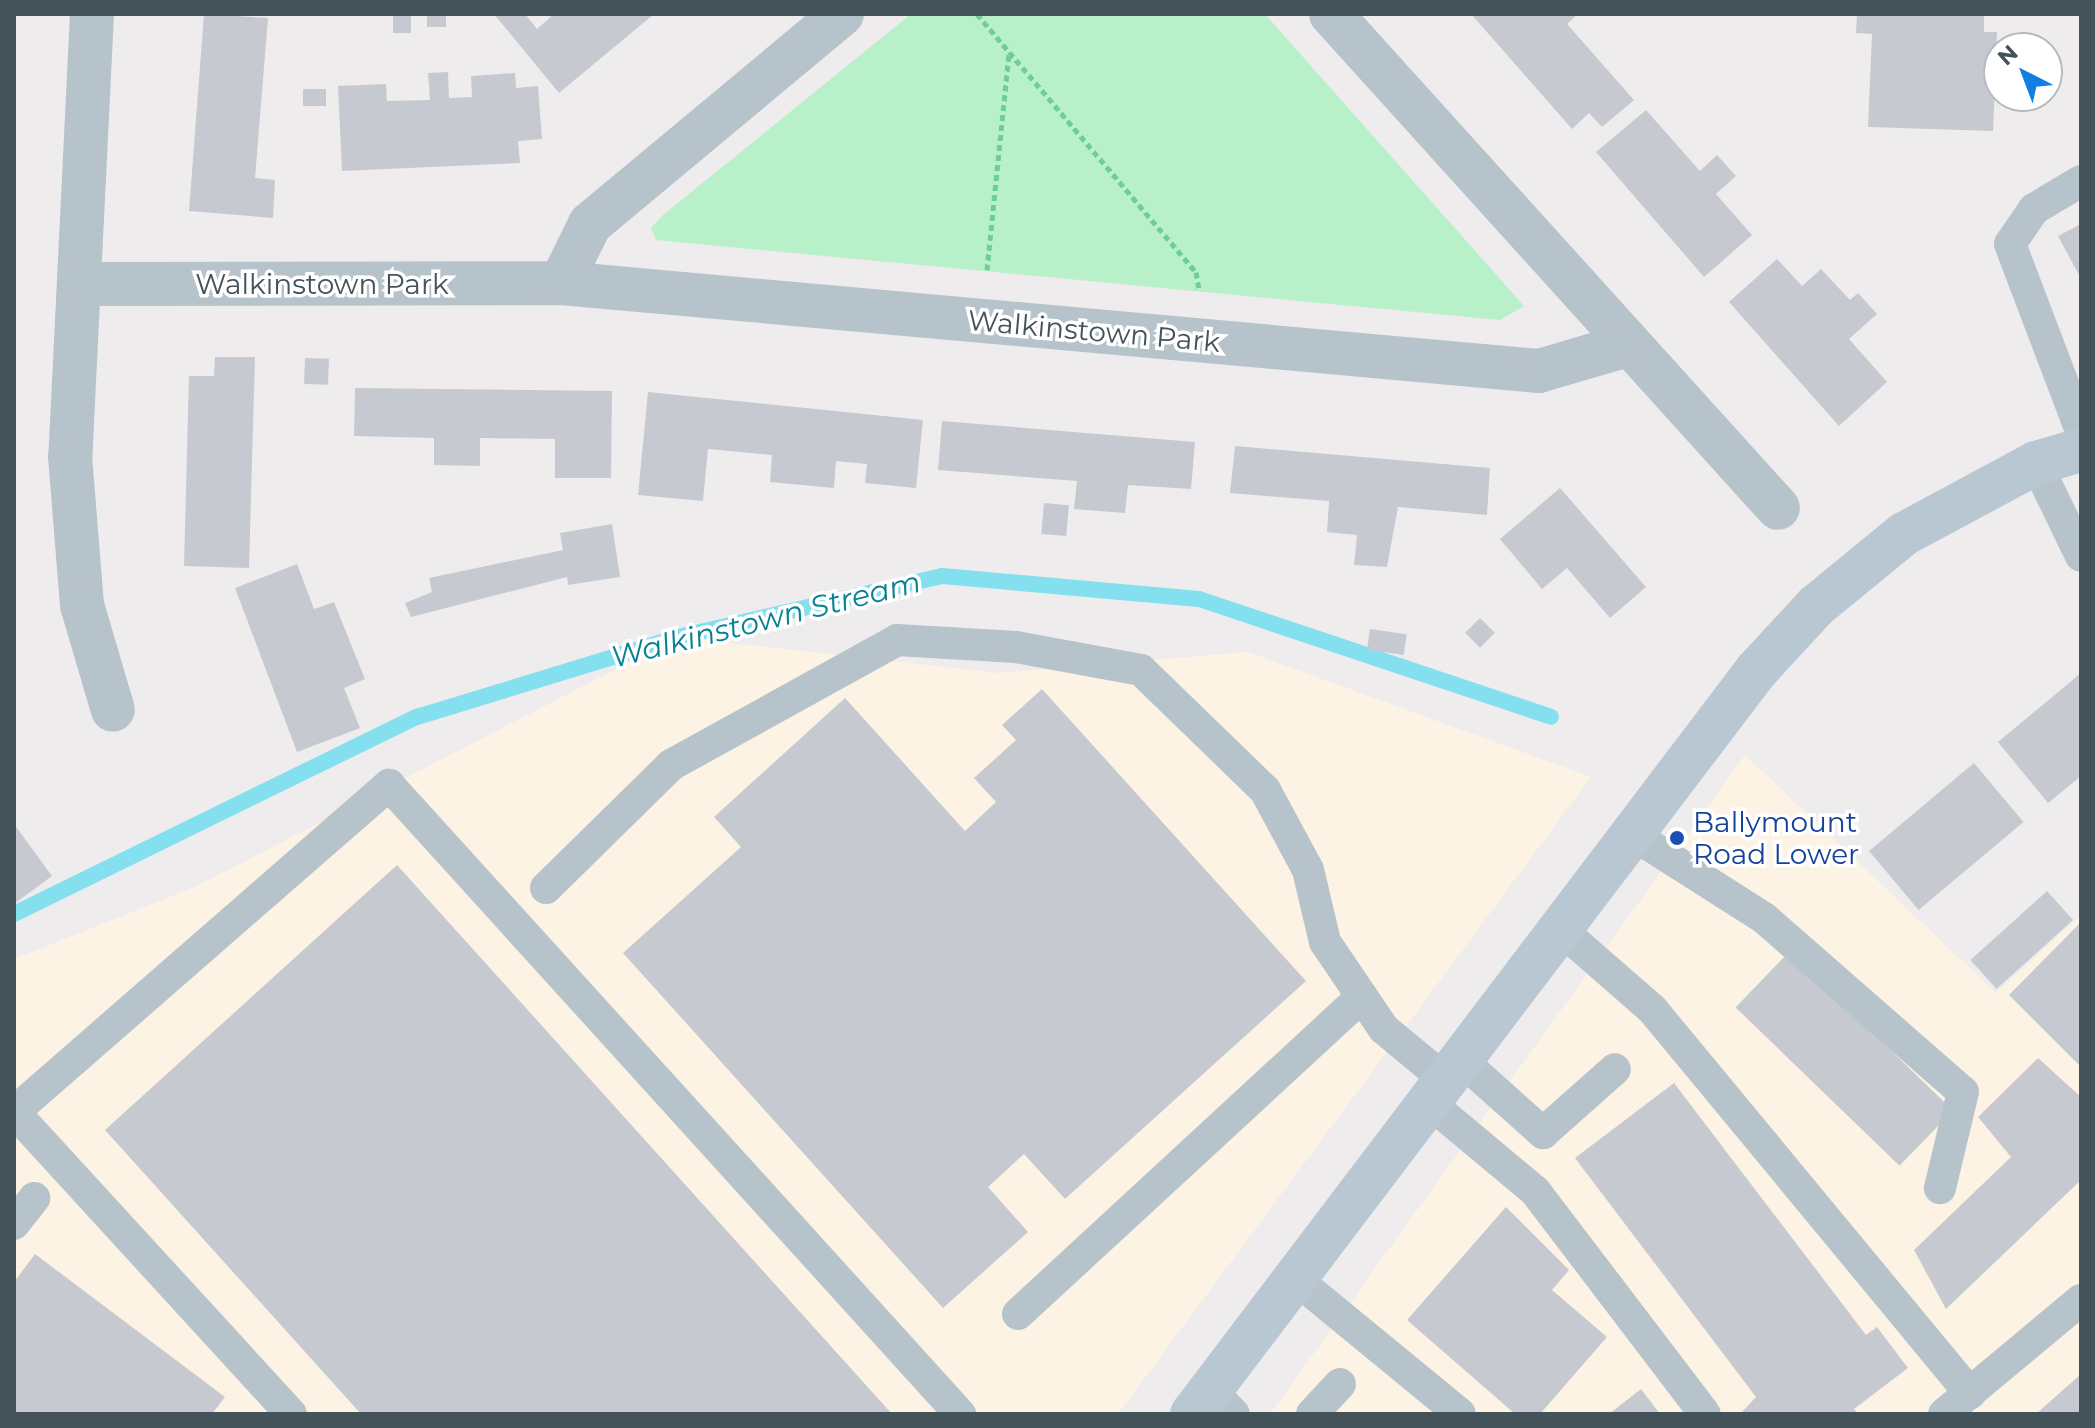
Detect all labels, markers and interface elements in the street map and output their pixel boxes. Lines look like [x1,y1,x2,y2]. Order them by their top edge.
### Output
north arrow [1983,32,2063,112]
text: N [1992,39,2024,71]
street label: Walkinstown Park [195,267,449,301]
street label: Walkinstown Park [966,303,1222,359]
water label: Walkinstown Stream [608,564,924,676]
place label: Ballymount Road Lower [1693,805,1859,871]
marker: Ballymount Road Lower [1668,829,1686,847]

